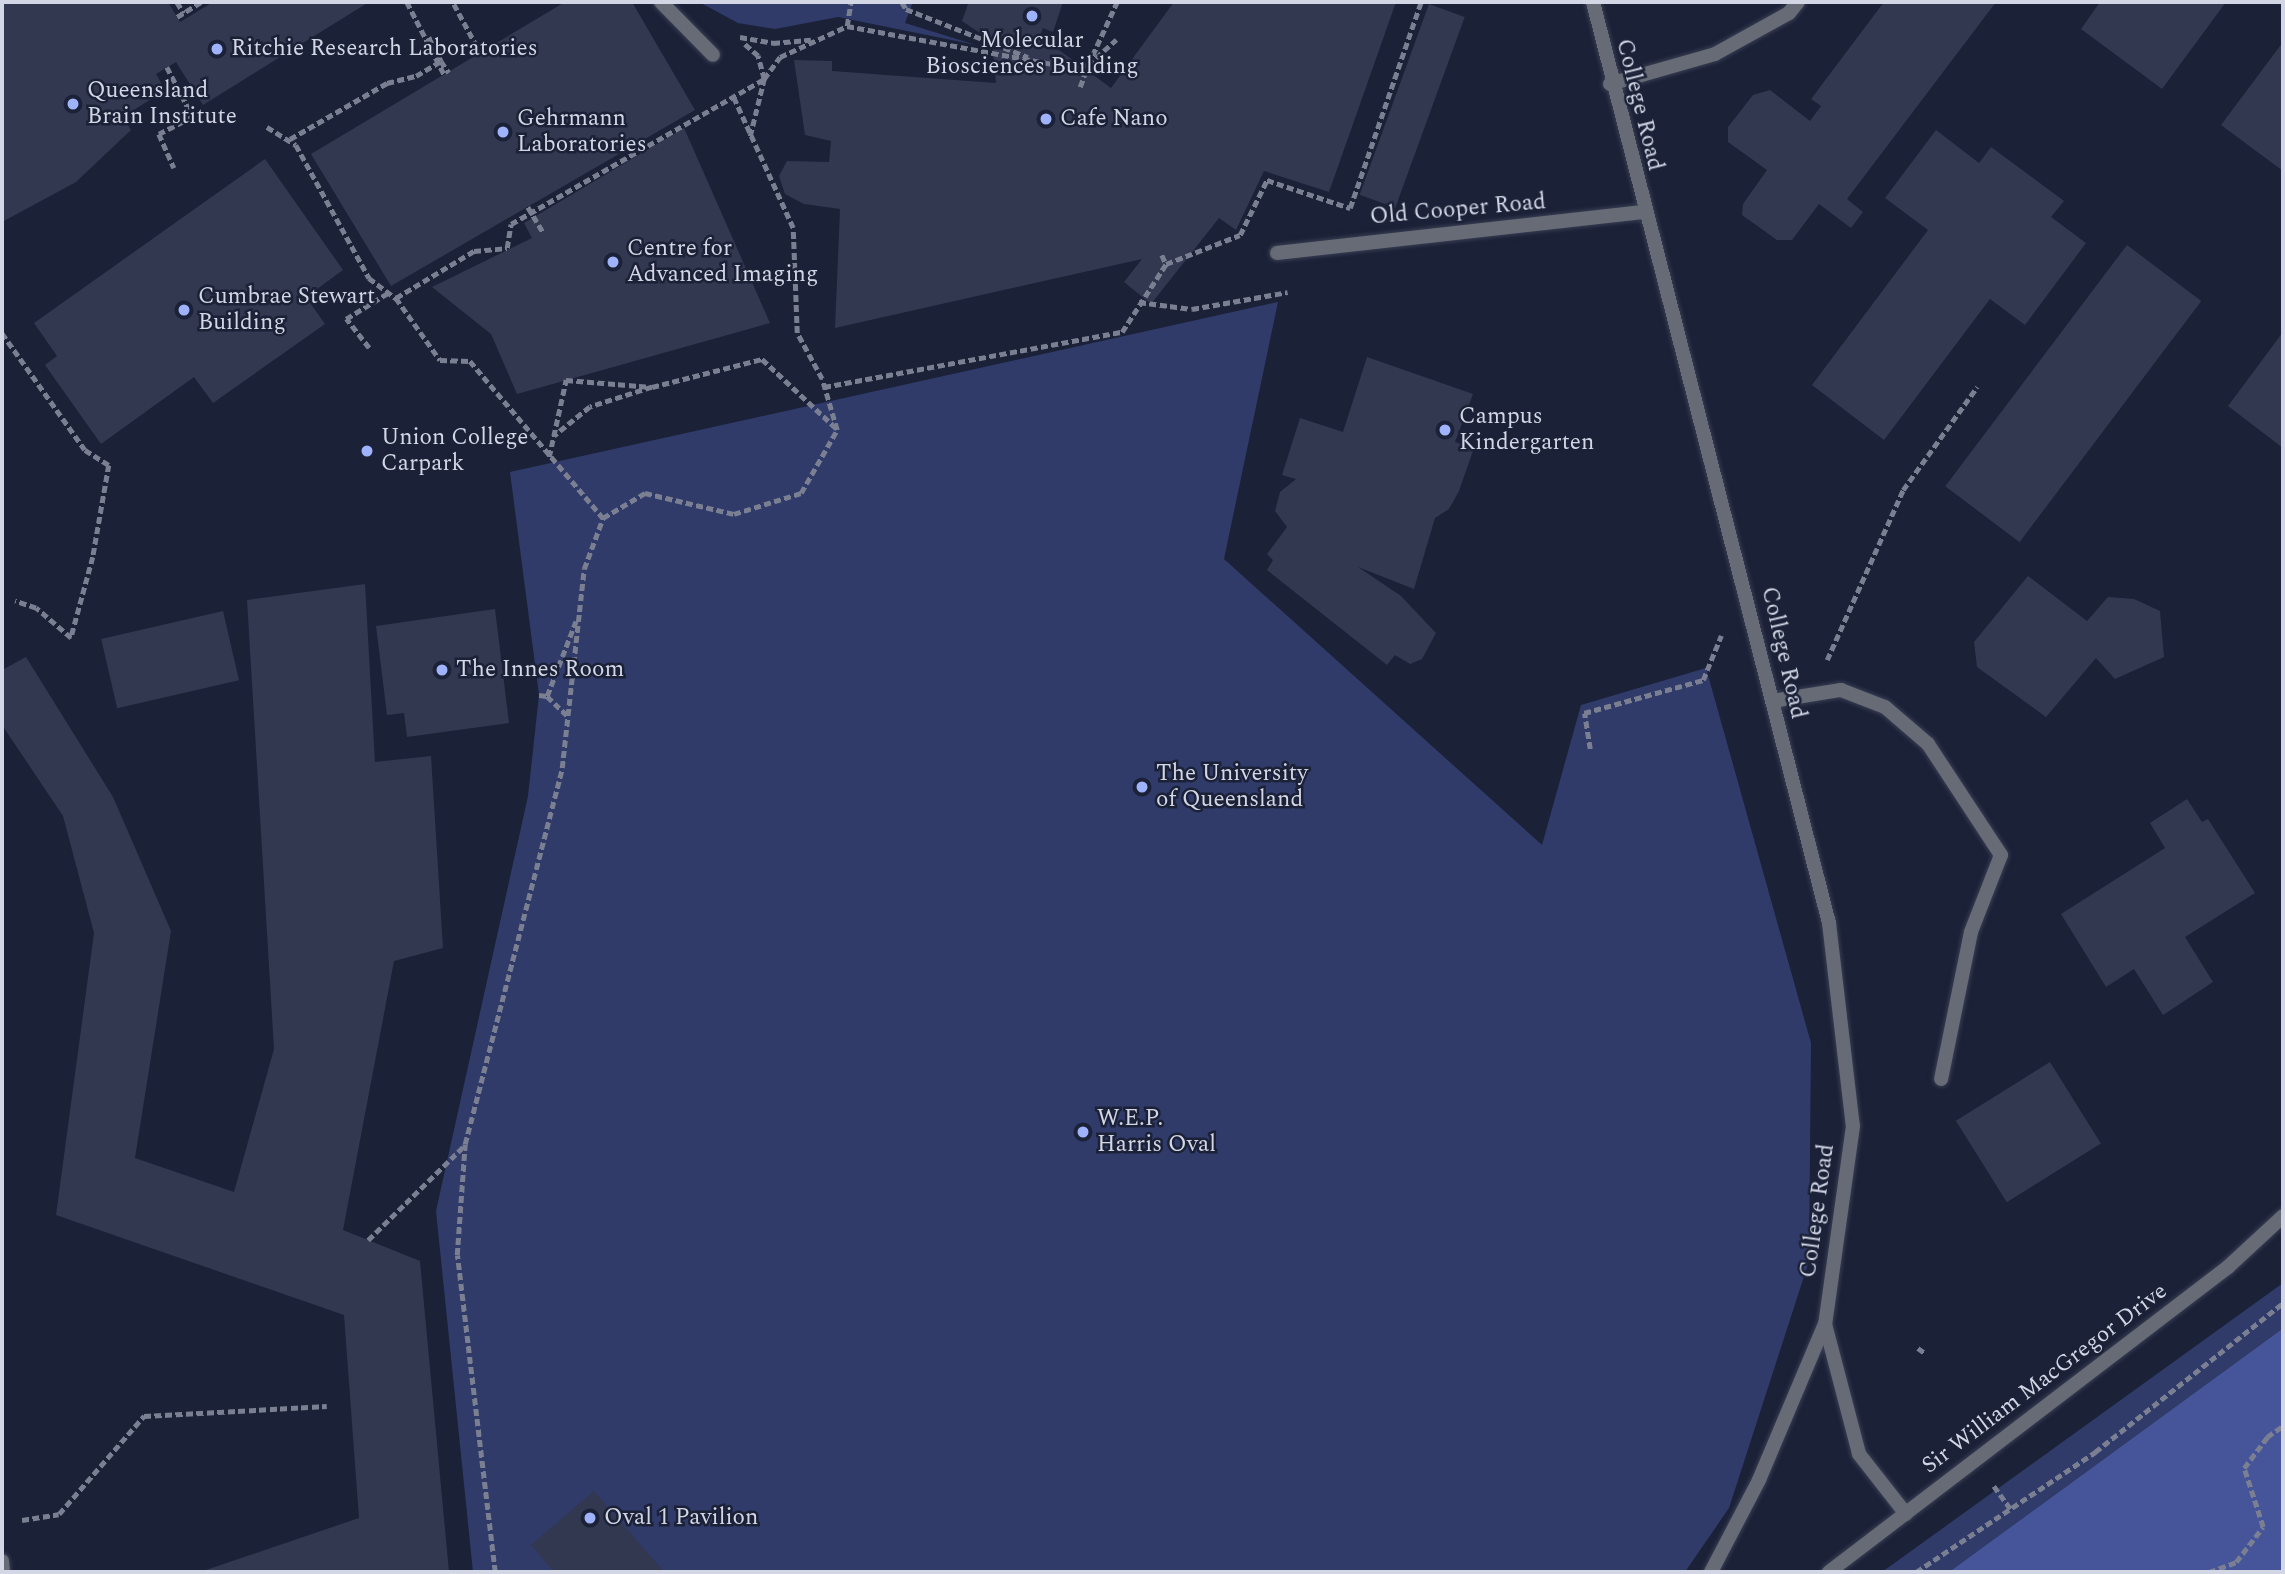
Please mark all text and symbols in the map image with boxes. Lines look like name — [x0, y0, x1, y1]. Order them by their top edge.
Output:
marker: Molecular Biosciences Building — [1024, 8, 1040, 24]
place label: Molecular Biosciences Building — [925, 27, 1139, 81]
place label: Ritchie Research Laboratories — [231, 35, 538, 63]
street label: College Road — [1609, 36, 1669, 174]
marker: Ritchie Research Laboratories — [209, 41, 225, 57]
place label: Queensland Brain Institute — [87, 77, 237, 131]
marker: Queensland Brain Institute — [65, 96, 81, 112]
place label: Gehrmann Laboratories — [517, 105, 647, 159]
place label: Cafe Nano — [1060, 105, 1168, 133]
marker: Cafe Nano — [1038, 111, 1054, 127]
marker: Gehrmann Laboratories — [495, 124, 511, 140]
street label: Old Cooper Road — [1369, 189, 1547, 231]
place label: Centre for Advanced Imaging — [627, 235, 818, 289]
marker: Centre for Advanced Imaging — [605, 254, 621, 270]
place label: Cumbrae Stewart Building — [198, 283, 375, 337]
marker: Cumbrae Stewart Building — [176, 302, 192, 318]
place label: Campus Kindergarten — [1459, 403, 1594, 457]
marker: Campus Kindergarten — [1437, 422, 1453, 438]
place label: Union College Carpark — [381, 424, 528, 478]
marker: Union College Carpark — [359, 443, 375, 459]
street label: College Road — [1754, 584, 1812, 722]
place label: The Innes Room — [456, 656, 624, 684]
marker: The Innes Room — [434, 662, 450, 678]
place label: The University of Queensland — [1156, 760, 1308, 814]
marker: The University of Queensland — [1134, 779, 1150, 795]
place label: W.E.P. Harris Oval — [1097, 1105, 1216, 1159]
marker: W.E.P. Harris Oval — [1075, 1124, 1091, 1140]
street label: College Road — [1795, 1142, 1841, 1280]
street label: Sir William MacGregor Drive — [1917, 1278, 2173, 1480]
place label: Oval 1 Pavilion — [604, 1504, 758, 1532]
marker: Oval 1 Pavilion — [582, 1510, 598, 1526]

